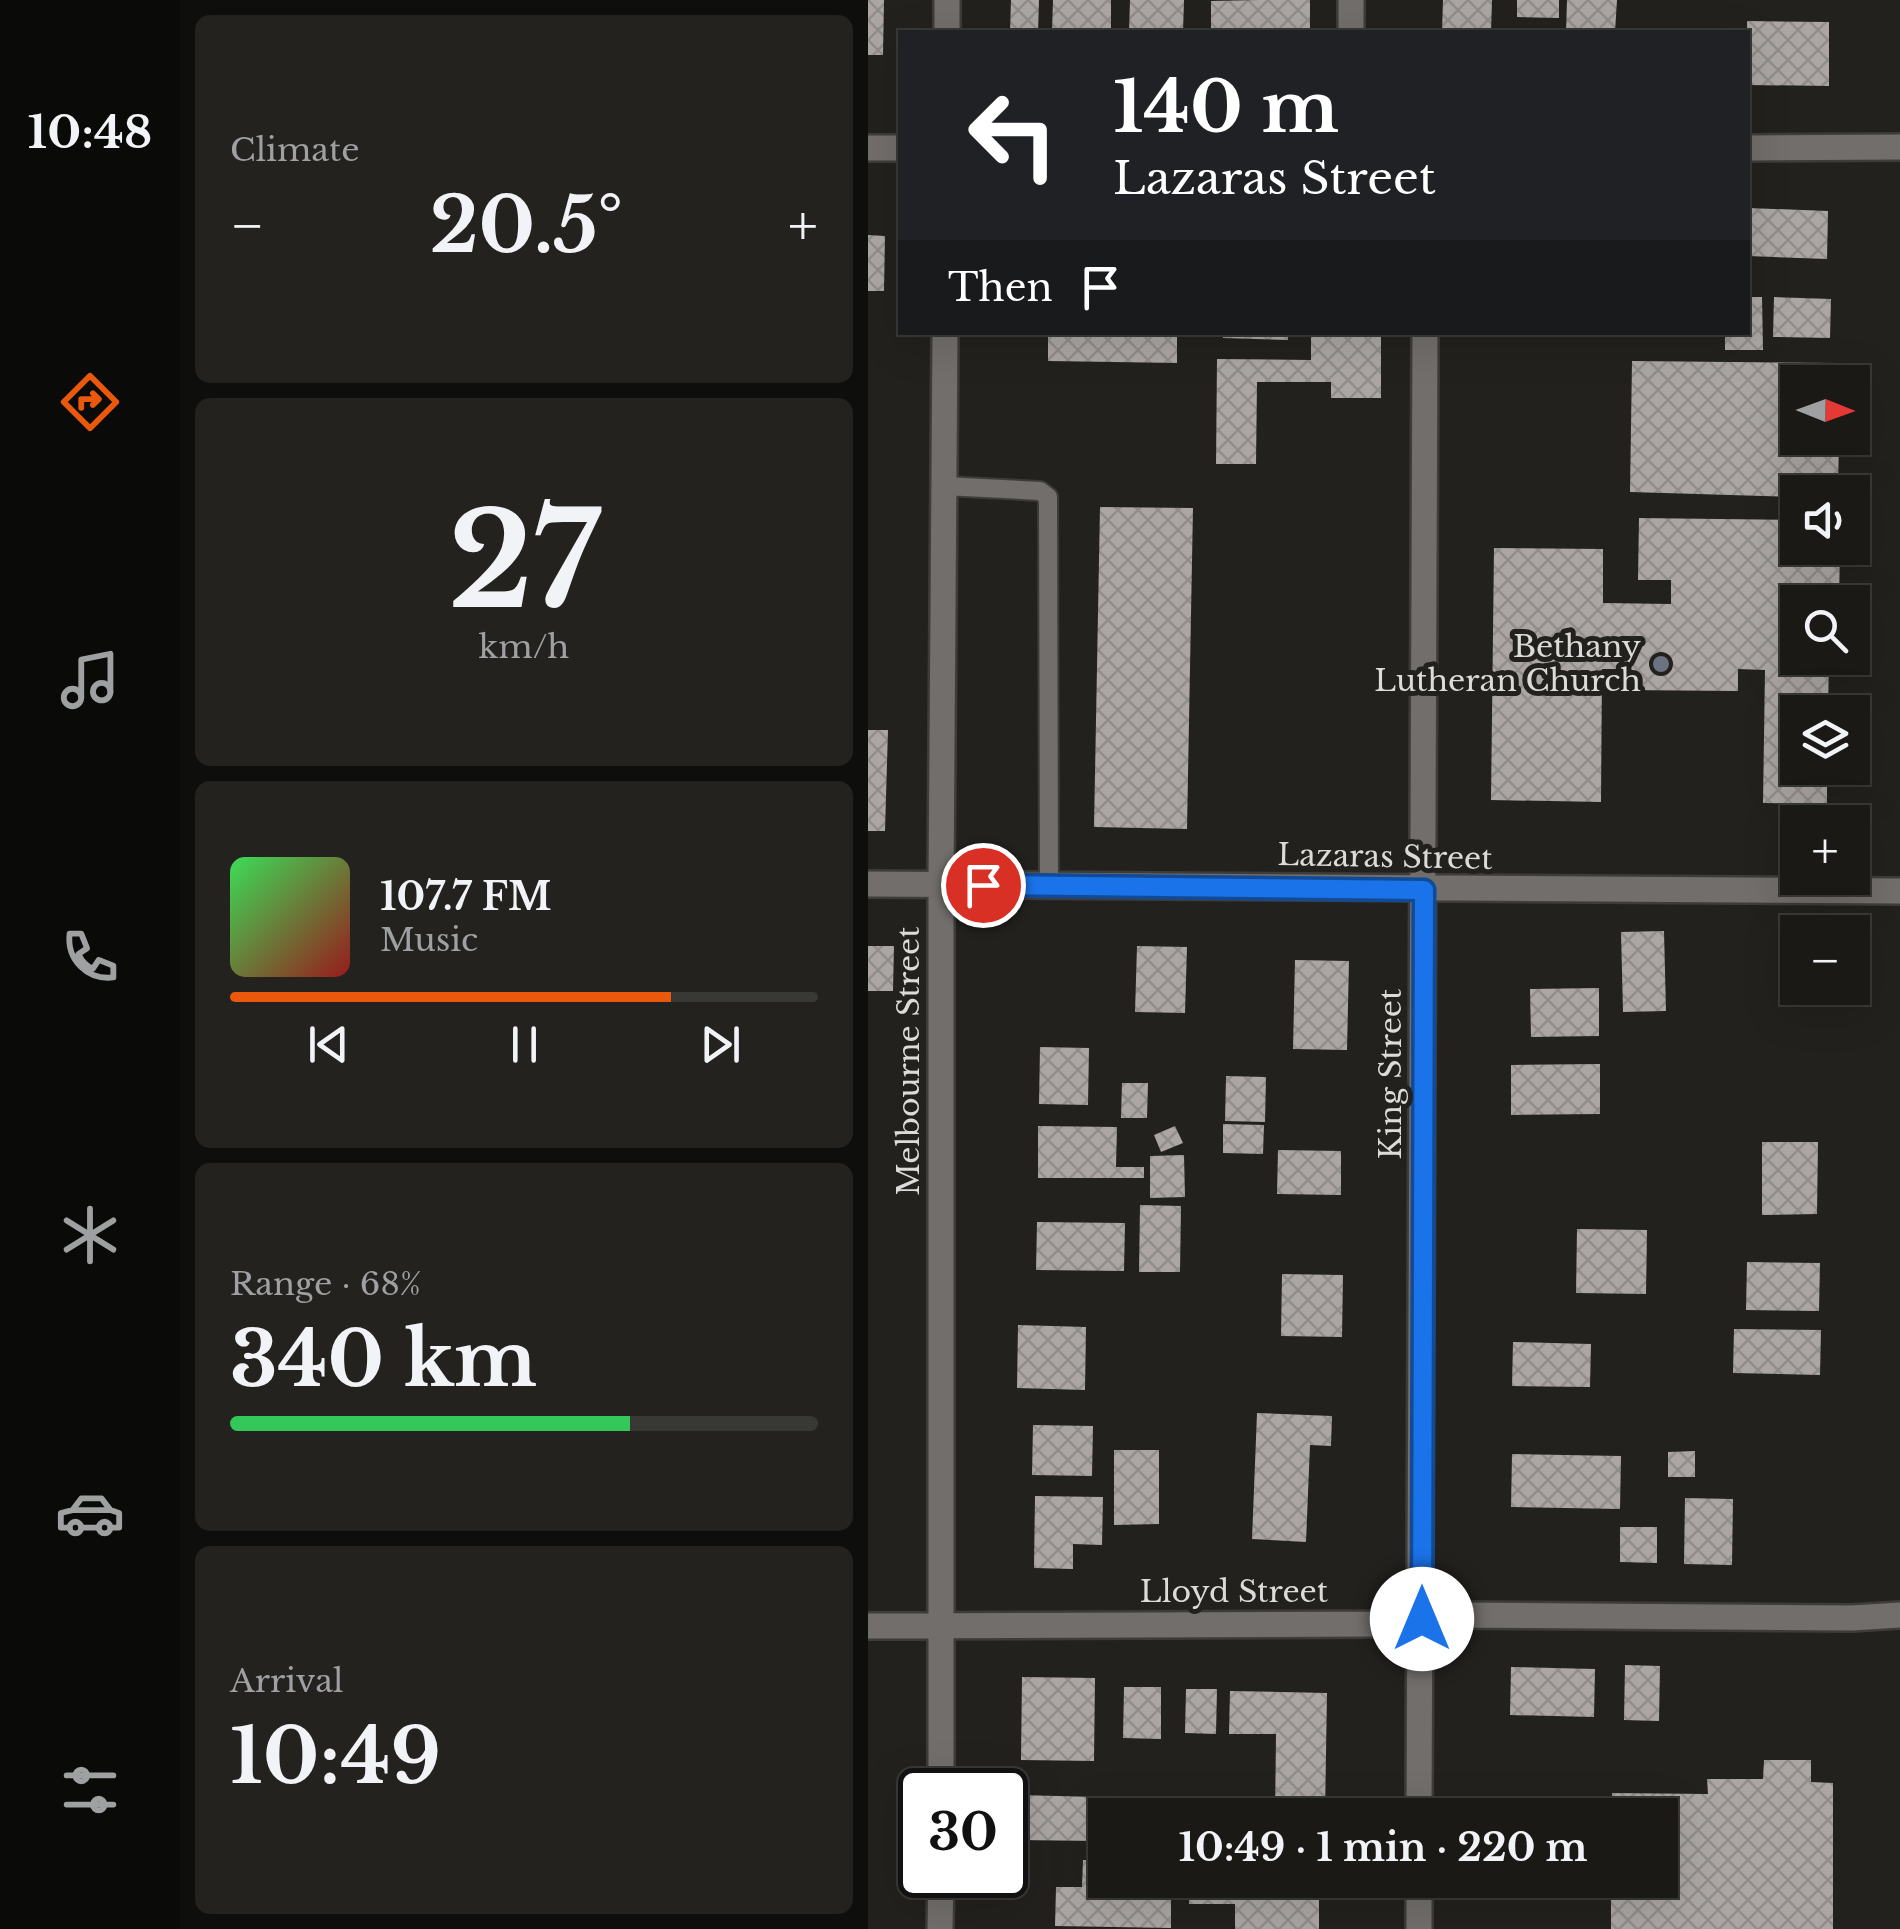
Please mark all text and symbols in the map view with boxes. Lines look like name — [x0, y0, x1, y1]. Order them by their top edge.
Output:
text: 140 m — [1113, 64, 1339, 151]
icon: left — [948, 70, 1078, 200]
text: 10:48 — [28, 104, 152, 160]
text: Climate — [230, 130, 359, 170]
text: Lazaras Street — [1113, 150, 1436, 206]
text: 20.5° — [430, 179, 623, 272]
text: − — [230, 192, 265, 260]
text: + — [788, 192, 818, 260]
icon: arrive — [1073, 260, 1128, 315]
text: Then — [948, 264, 1053, 311]
north arrow — [1780, 365, 1870, 455]
map controls — [1780, 365, 1870, 1005]
icon: directions — [55, 367, 125, 437]
button: sound — [1780, 475, 1870, 565]
text: 27 — [448, 481, 600, 642]
button: search — [1780, 585, 1870, 675]
text: km/h — [479, 627, 569, 667]
place label: Bethany Lutheran Church — [1374, 628, 1641, 699]
icon: music — [55, 645, 125, 715]
marker: Bethany Lutheran Church — [1650, 653, 1672, 675]
button: layers — [1780, 695, 1870, 785]
button: + — [1780, 805, 1870, 895]
street label: Lazaras Street — [1277, 836, 1494, 877]
pin — [941, 843, 1026, 928]
icon: arrive — [956, 858, 1011, 913]
text: 107.7 FM — [380, 873, 552, 920]
button: − — [1780, 915, 1870, 1005]
text: Music — [380, 920, 478, 960]
icon: phone — [55, 922, 125, 992]
street label: Melbourne Street — [890, 926, 927, 1196]
street label: King Street — [1372, 988, 1409, 1159]
icon: previous — [301, 1017, 356, 1072]
icon: pause — [497, 1017, 552, 1072]
icon: next — [693, 1017, 748, 1072]
icon: climate — [55, 1200, 125, 1270]
text: Range · 68% — [230, 1264, 421, 1304]
text: 340 km — [230, 1313, 537, 1406]
icon: car — [55, 1478, 125, 1548]
position arrow — [1370, 1567, 1474, 1671]
street label: Lloyd Street — [1140, 1573, 1329, 1610]
text: Arrival — [230, 1661, 343, 1701]
text: 10:49 — [230, 1710, 441, 1803]
icon: filters — [55, 1755, 125, 1825]
speed limit sign: 30 — [898, 1768, 1028, 1898]
text: 10:49 · 1 min · 220 m — [1178, 1824, 1588, 1871]

